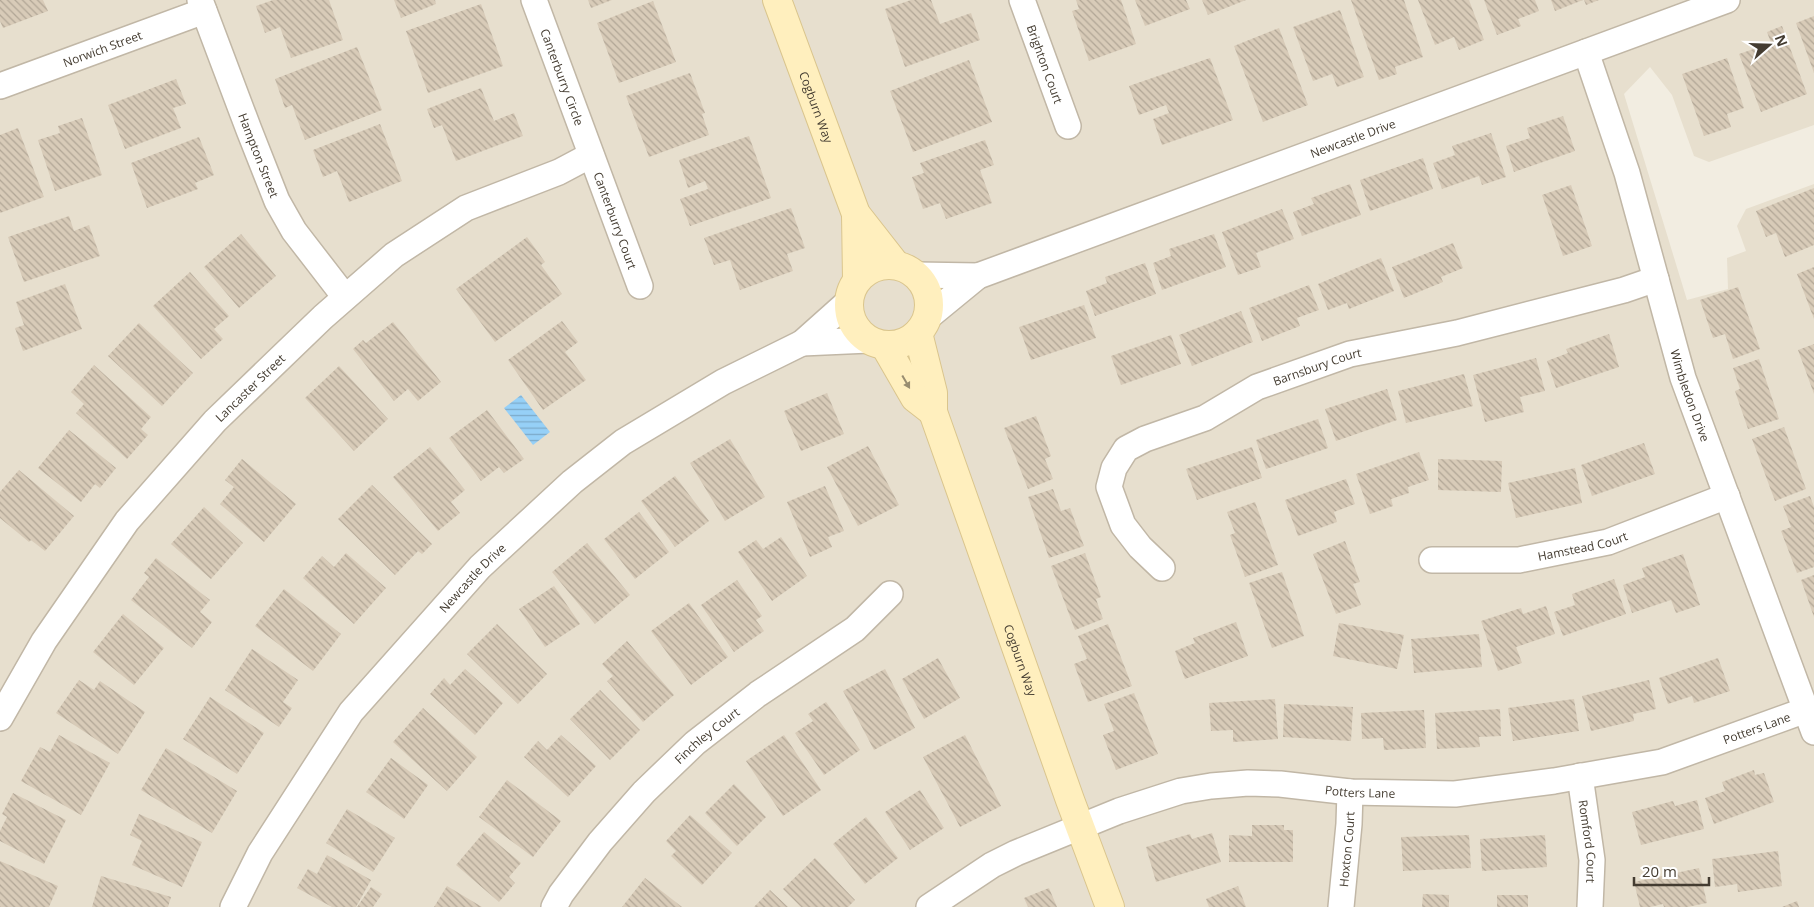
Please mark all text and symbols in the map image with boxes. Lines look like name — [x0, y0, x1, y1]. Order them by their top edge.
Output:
north arrow — [1744, 20, 1794, 70]
street label: Brighton Court — [1023, 22, 1068, 106]
street label: Norwich Street — [60, 26, 144, 71]
street label: Canterburry Circle — [537, 26, 588, 128]
text: N — [1771, 32, 1793, 49]
street label: Cogburn Way — [795, 69, 838, 146]
street label: Hampton Street — [235, 110, 283, 200]
street label: Newcastle Drive — [1308, 114, 1398, 161]
street label: Canterburry Court — [590, 169, 641, 271]
street label: Barnsbury Court — [1270, 344, 1363, 389]
street label: Wimbledon Drive — [1667, 347, 1714, 444]
street label: Lancaster Street — [211, 350, 288, 425]
one-way arrow — [902, 374, 910, 389]
street label: Hamstead Court — [1536, 527, 1630, 565]
street label: Newcastle Drive — [435, 539, 509, 616]
street label: Cogburn Way — [1000, 622, 1041, 699]
street label: Finchley Court — [670, 703, 743, 767]
street label: Potters Lane — [1720, 708, 1793, 748]
street label: Potters Lane — [1324, 781, 1396, 801]
street label: Romford Court — [1575, 799, 1601, 883]
street label: Hoxton Court — [1334, 811, 1358, 888]
scale bar — [1634, 854, 1709, 886]
text: 20 m — [1642, 861, 1677, 881]

